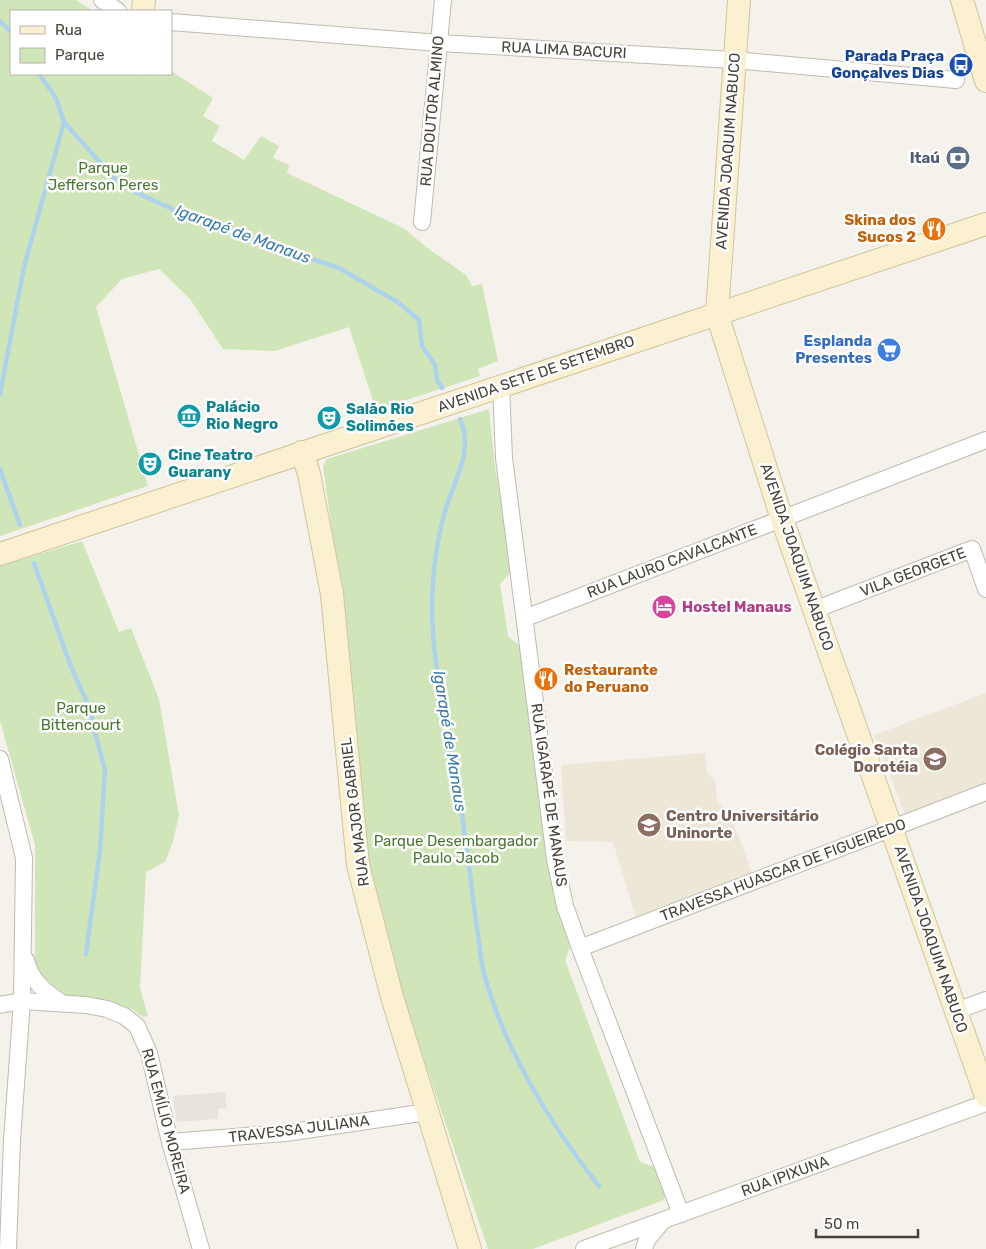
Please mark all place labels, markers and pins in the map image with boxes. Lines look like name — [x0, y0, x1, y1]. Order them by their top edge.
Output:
place label: Parada Praça Gonçalves Dias — [831, 47, 944, 82]
bus stop icon: Parada Praça Gonçalves Dias — [948, 52, 974, 78]
bank icon: Itaú — [945, 145, 971, 171]
place label: Itaú — [910, 149, 940, 167]
place label: Skina dos Sucos 2 — [844, 211, 916, 246]
restaurant icon: Skina dos Sucos 2 — [921, 216, 947, 242]
place label: Esplanda Presentes — [795, 332, 872, 367]
supermarket icon: Esplanda Presentes — [876, 337, 902, 363]
place label: Palácio Rio Negro — [206, 398, 278, 433]
place label: Salão Rio Solimões — [346, 400, 414, 435]
museum icon: Palácio Rio Negro — [176, 403, 202, 429]
theatre icon: Salão Rio Solimões — [316, 405, 342, 431]
place label: Cine Teatro Guarany — [168, 446, 253, 481]
theatre icon: Cine Teatro Guarany — [137, 451, 163, 477]
hotel icon: Hostel Manaus — [651, 594, 677, 620]
place label: Hostel Manaus — [682, 598, 792, 616]
place label: Restaurante do Peruano — [564, 661, 658, 696]
restaurant icon: Restaurante do Peruano — [533, 666, 559, 692]
place label: Colégio Santa Dorotéia — [815, 741, 918, 776]
school or university icon: Colégio Santa Dorotéia — [922, 746, 948, 772]
place label: Centro Universitário Uninorte — [666, 807, 819, 842]
school or university icon: Centro Universitário Uninorte — [636, 812, 662, 838]

